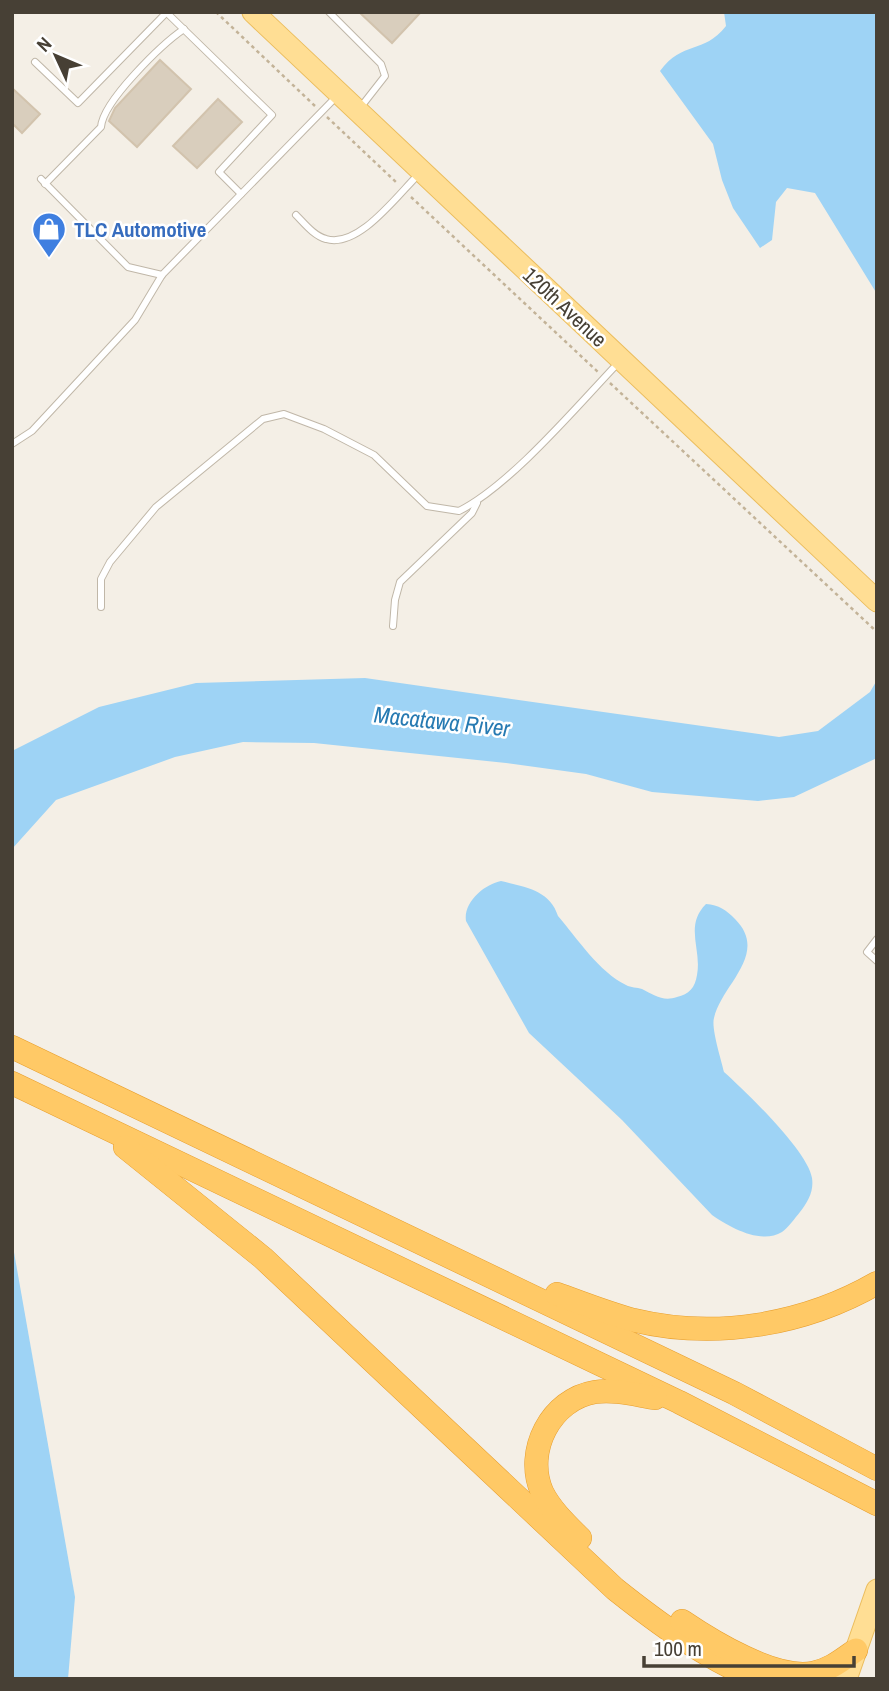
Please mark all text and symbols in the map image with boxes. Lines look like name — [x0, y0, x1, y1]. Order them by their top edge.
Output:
north arrow — [21, 21, 91, 91]
text: N — [31, 31, 57, 57]
shop icon: TLC Automotive — [30, 210, 68, 259]
place label: TLC Automotive — [74, 215, 206, 244]
street label: 120th Avenue — [517, 261, 613, 353]
water label: Macatawa River — [373, 698, 512, 744]
scale bar — [644, 1624, 854, 1668]
text: 100 m — [654, 1634, 702, 1663]

